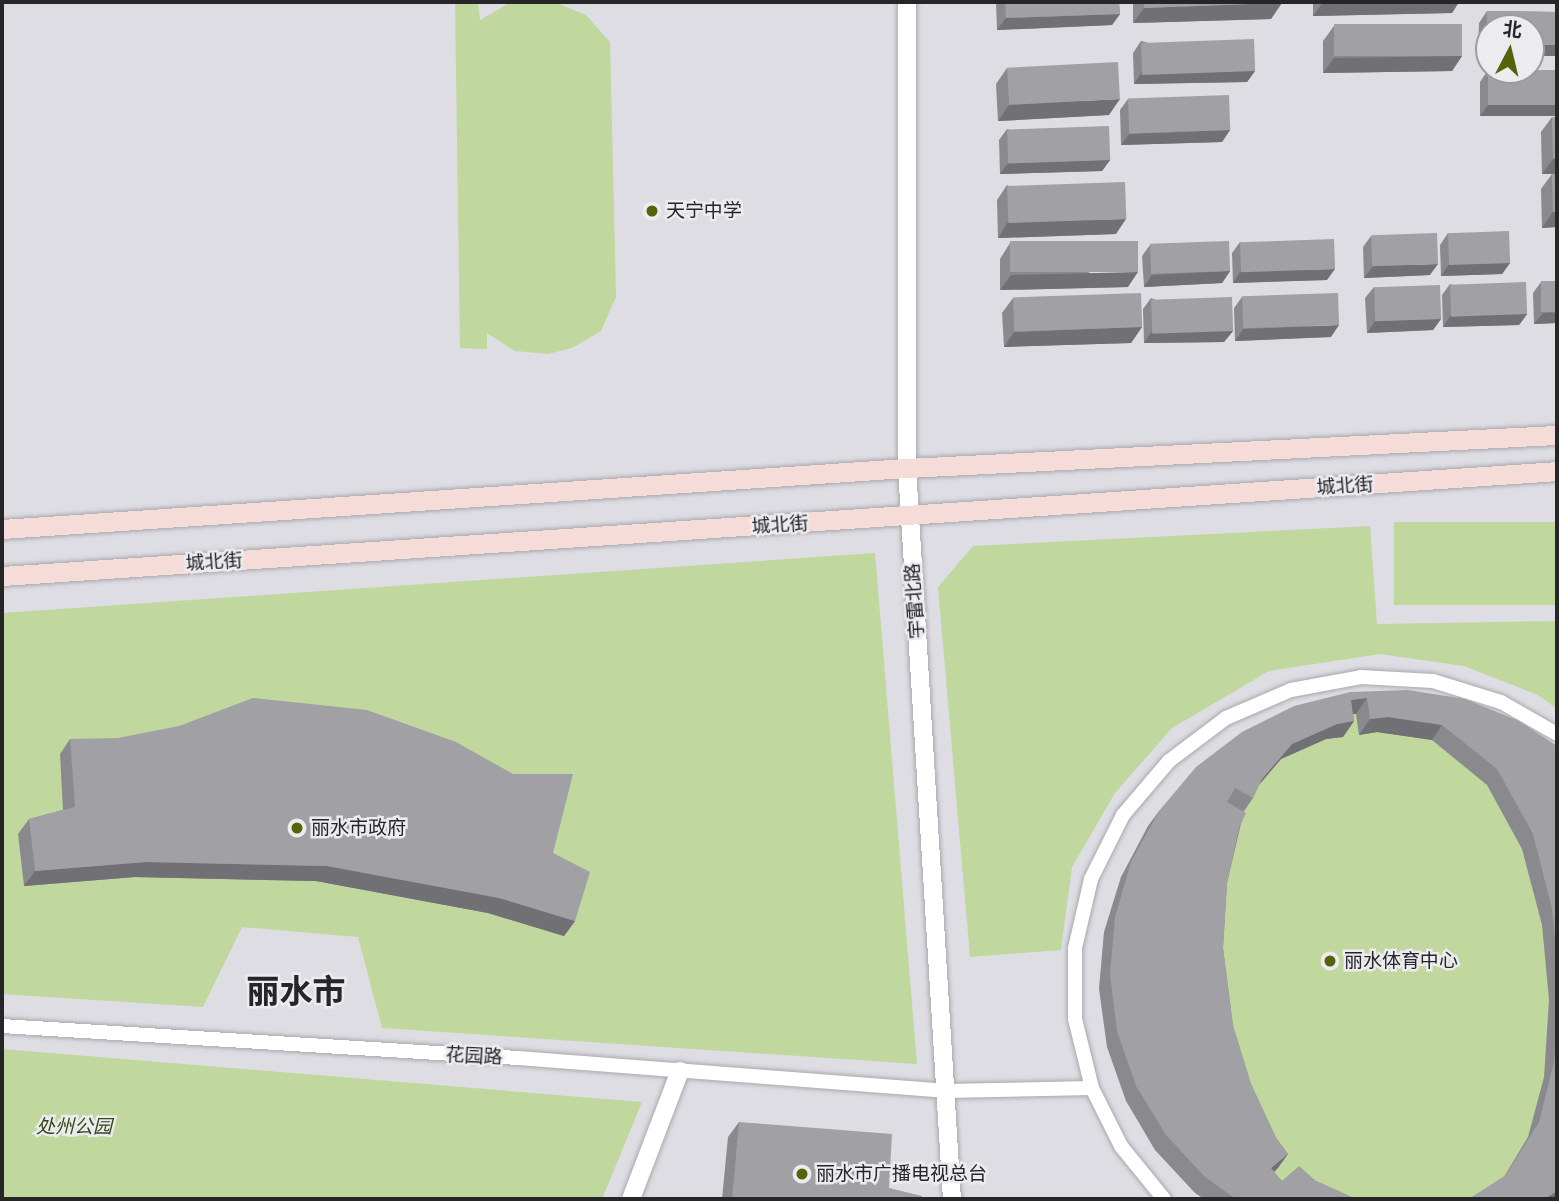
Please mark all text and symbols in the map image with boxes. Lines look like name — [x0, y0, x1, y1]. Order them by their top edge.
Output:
north arrow — [1475, 14, 1545, 84]
text: 北 — [1502, 18, 1523, 41]
place label: 天宁中学 — [666, 200, 742, 222]
marker: 天宁中学 — [644, 203, 660, 219]
street label: 城北街 — [1316, 473, 1374, 499]
street label: 城北街 — [751, 512, 809, 538]
street label: 城北街 — [185, 549, 243, 575]
street label: 宇雷北路 — [901, 562, 929, 640]
place label: 丽水市政府 — [311, 817, 406, 839]
marker: 丽水市政府 — [289, 820, 305, 836]
place label: 丽水体育中心 — [1344, 950, 1458, 972]
marker: 丽水体育中心 — [1322, 953, 1338, 969]
district label: 丽水市 — [247, 972, 345, 1012]
street label: 花园路 — [445, 1043, 503, 1069]
park label: 处州公园 — [36, 1116, 112, 1138]
place label: 丽水市广播电视总台 — [816, 1163, 987, 1185]
marker: 丽水市广播电视总台 — [794, 1166, 810, 1182]

